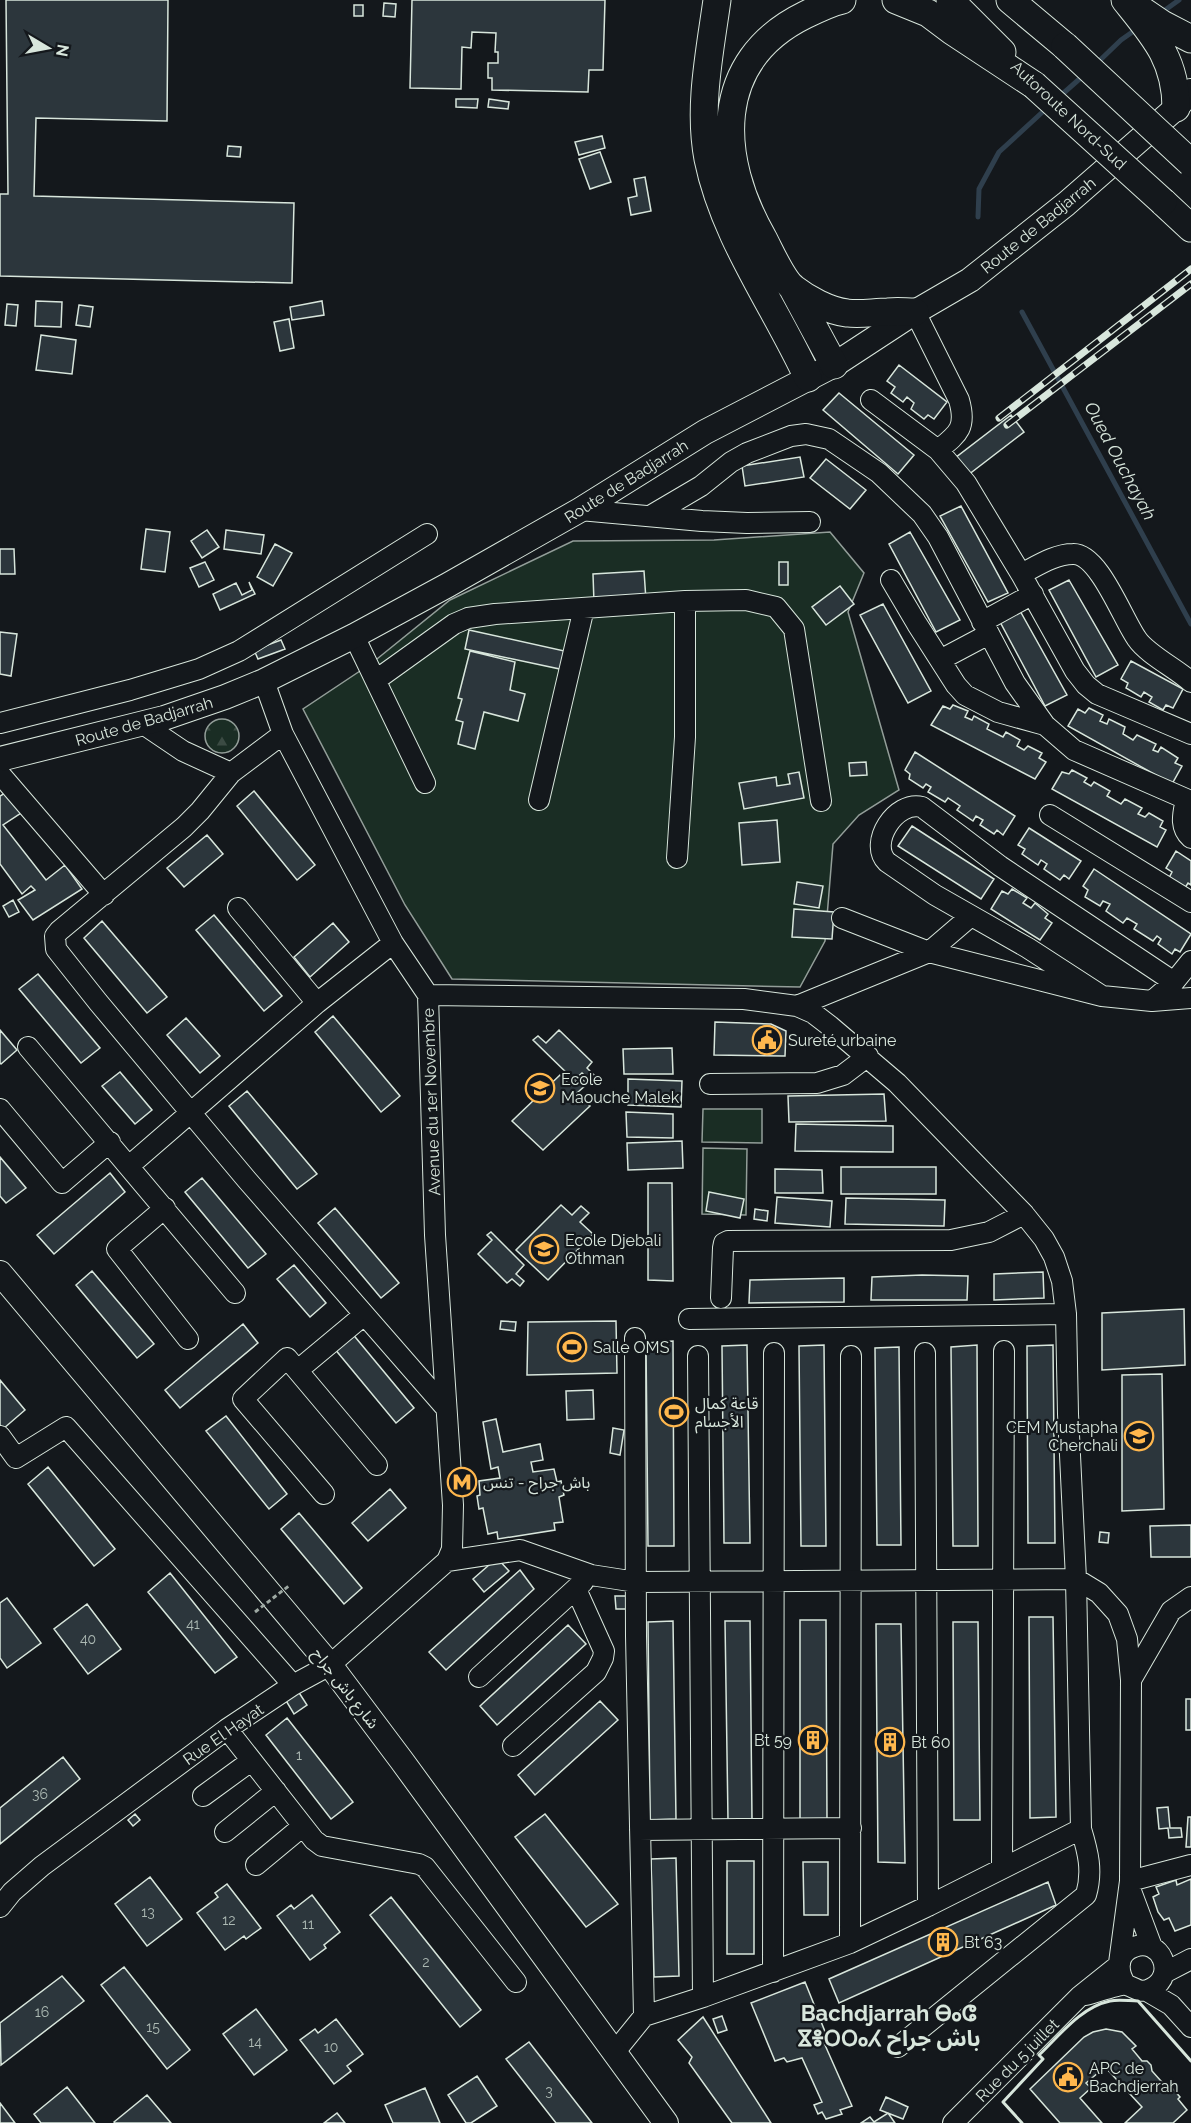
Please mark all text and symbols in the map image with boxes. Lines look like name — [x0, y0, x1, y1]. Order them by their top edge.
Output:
north arrow — [18, 18, 78, 78]
text: N — [52, 43, 73, 58]
street label: Autoroute Nord-Sud — [1007, 57, 1130, 174]
street label: Route de Badjarrah — [977, 173, 1100, 278]
water label: Oued Ouchayah — [1080, 398, 1160, 524]
street label: Route de Badjarrah — [561, 436, 692, 527]
street label: Route de Badjarrah — [73, 693, 215, 750]
street label: Avenue du 1er Novembre — [419, 1008, 444, 1196]
public building icon: Sureté urbaine — [751, 1024, 783, 1056]
place label: Sureté urbaine — [788, 1031, 897, 1050]
place label: Ecole Maouche Malek — [561, 1070, 680, 1107]
school or university icon: Ecole Maouche Malek — [524, 1072, 556, 1104]
place label: Ecole Djebali Othman — [565, 1231, 661, 1268]
school or university icon: Ecole Djebali Othman — [528, 1233, 560, 1265]
sports icon: Salle OMS — [556, 1331, 588, 1363]
place label: Salle OMS — [593, 1338, 670, 1357]
place label: قاعة كمال الأجسام — [695, 1394, 758, 1434]
sports icon: قاعة كمال الأجسام — [658, 1396, 690, 1428]
place label: CEM Mustapha Cherchali — [1006, 1418, 1118, 1455]
school or university icon: CEM Mustapha Cherchali — [1123, 1420, 1155, 1452]
metro station icon: باش جراح - تنس — [446, 1466, 478, 1498]
place label: باش جراح - تنس — [483, 1473, 590, 1495]
house number: 41 — [186, 1616, 200, 1632]
house number: 40 — [80, 1631, 96, 1647]
street label: شارع باش جراح — [306, 1644, 383, 1734]
street label: Rue El Hayat — [179, 1699, 268, 1769]
building icon: Bt 59 — [797, 1724, 829, 1756]
building icon: Bt 60 — [874, 1726, 906, 1758]
place label: Bt 59 — [754, 1731, 792, 1750]
place label: Bt 60 — [911, 1733, 950, 1752]
house number: 1 — [296, 1747, 302, 1763]
house number: 36 — [32, 1786, 48, 1802]
house number: 13 — [141, 1904, 155, 1920]
house number: 12 — [222, 1912, 236, 1928]
house number: 11 — [302, 1916, 314, 1932]
building icon: Bt 63 — [927, 1926, 959, 1958]
place label: Bt 63 — [964, 1933, 1002, 1952]
house number: 2 — [422, 1954, 430, 1970]
district label: Bachdjarrah ⴱⴰⵛ ⴵⴻⵔⵔⴰⵃ باش جراح — [797, 2000, 981, 2055]
house number: 16 — [35, 2004, 49, 2020]
street label: Rue du 5 juillet — [972, 2014, 1063, 2106]
house number: 15 — [146, 2019, 160, 2035]
house number: 14 — [248, 2034, 262, 2050]
house number: 10 — [324, 2039, 338, 2055]
place label: APC de Bachdjerrah — [1089, 2059, 1179, 2096]
public building icon: APC de Bachdjerrah — [1052, 2061, 1084, 2093]
house number: 3 — [545, 2083, 553, 2099]

